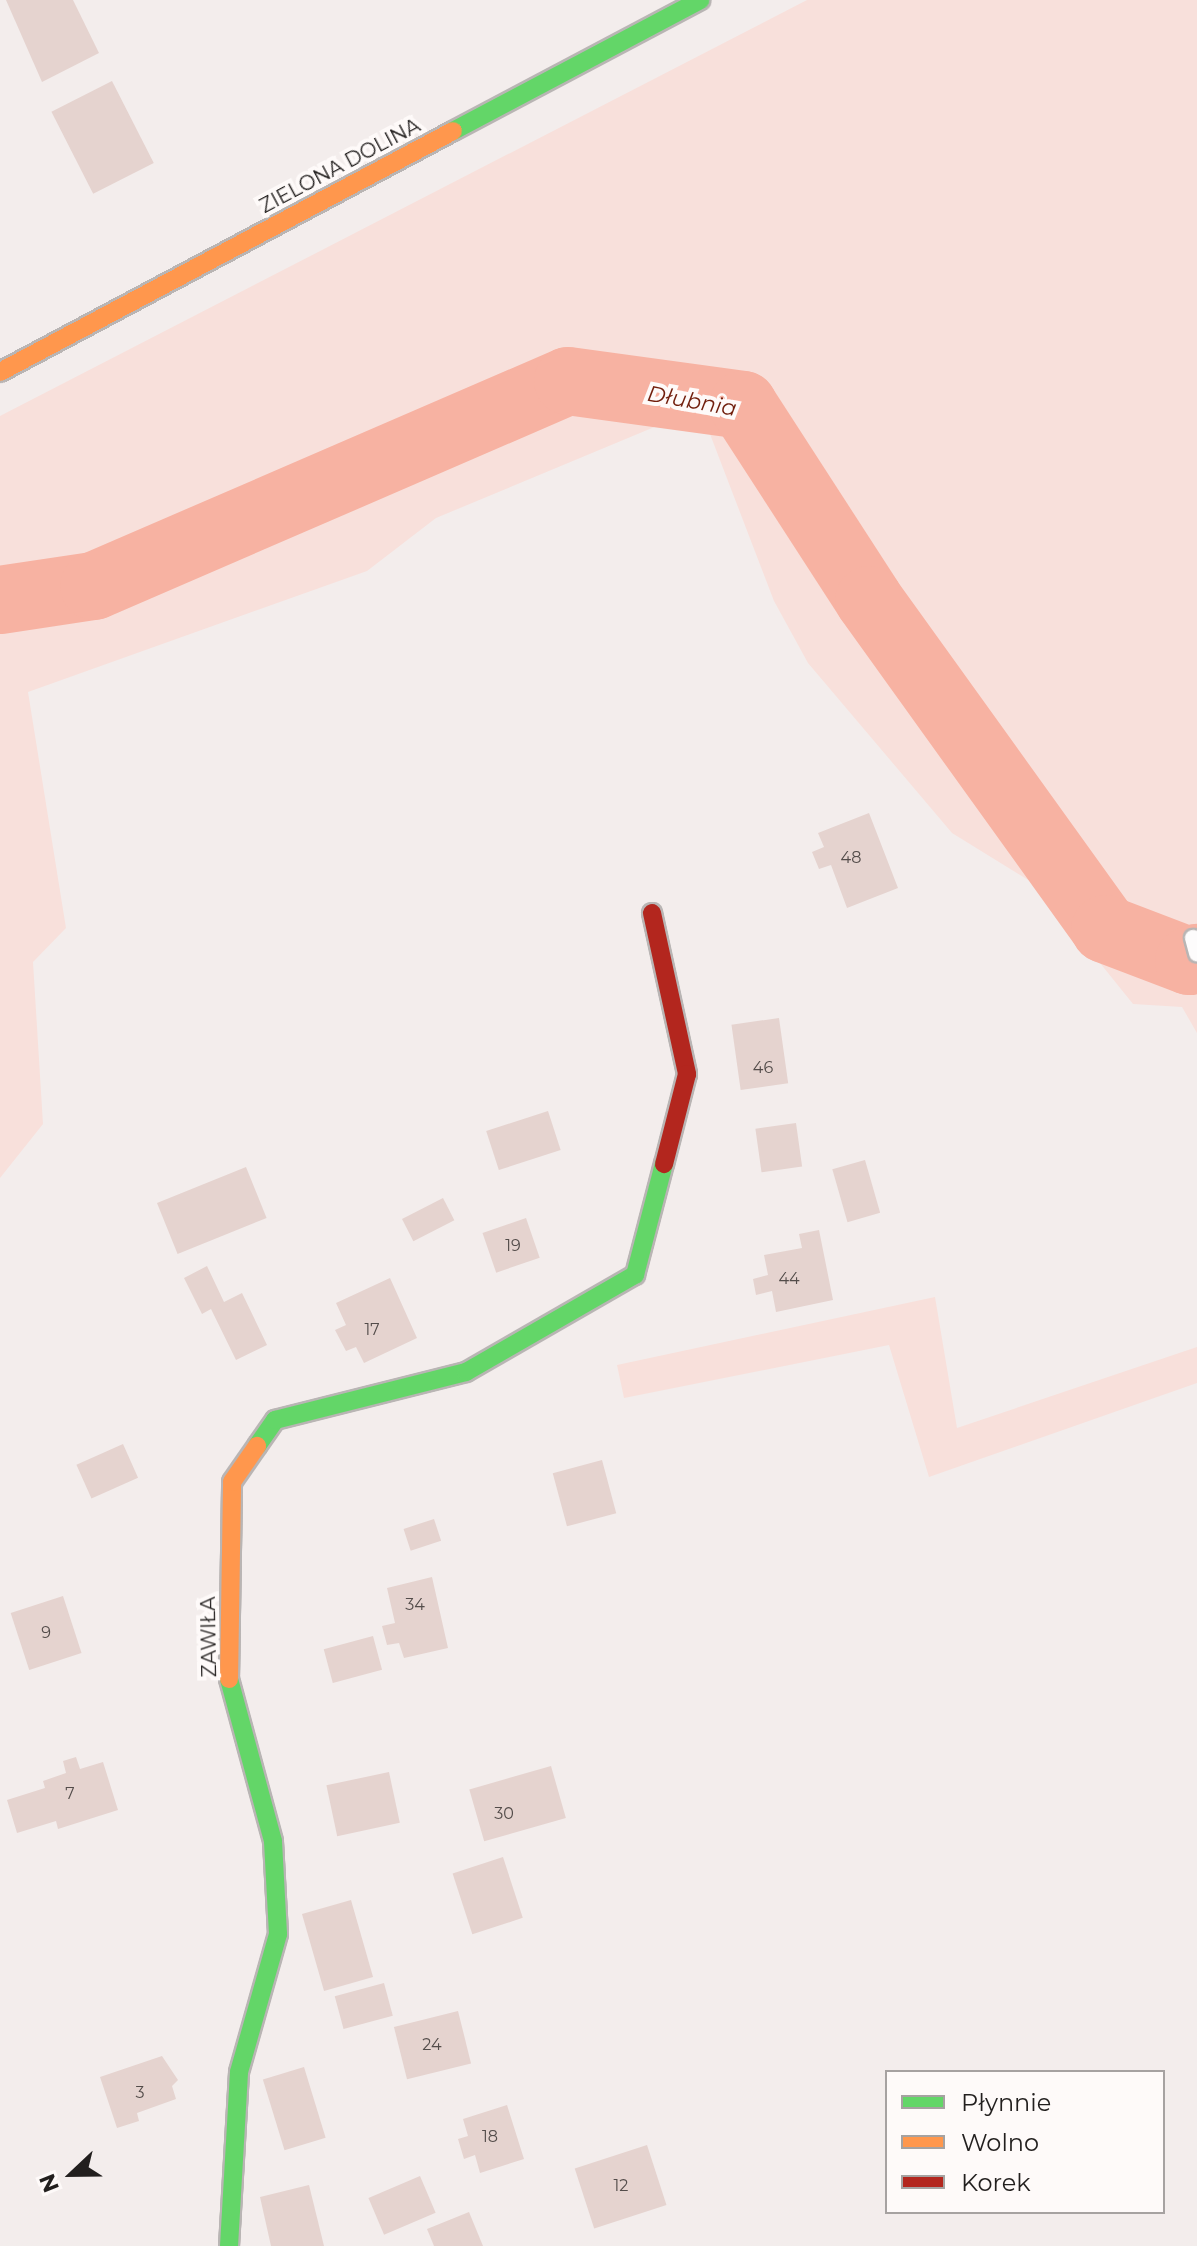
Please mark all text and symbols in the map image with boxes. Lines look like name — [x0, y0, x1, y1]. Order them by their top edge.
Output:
street label: ZIELONA DOLINA — [256, 114, 424, 218]
water label: Dłubnia — [645, 380, 739, 422]
house number: 48 — [841, 848, 861, 868]
house number: 46 — [753, 1058, 773, 1078]
house number: 19 — [505, 1236, 521, 1256]
house number: 44 — [778, 1269, 800, 1289]
house number: 17 — [364, 1320, 380, 1340]
house number: 34 — [405, 1595, 425, 1615]
street label: ZAWIŁA — [196, 1596, 222, 1678]
house number: 9 — [41, 1623, 51, 1643]
house number: 7 — [65, 1784, 75, 1804]
house number: 30 — [494, 1804, 514, 1824]
house number: 24 — [422, 2035, 442, 2055]
legend — [885, 2070, 1165, 2214]
house number: 3 — [135, 2083, 145, 2103]
text: Płynnie — [961, 2088, 1051, 2117]
house number: 18 — [482, 2127, 498, 2147]
text: Wolno — [961, 2128, 1039, 2157]
north arrow — [32, 2134, 112, 2214]
text: Korek — [961, 2168, 1031, 2197]
text: N — [33, 2170, 65, 2196]
house number: 12 — [614, 2176, 628, 2196]

